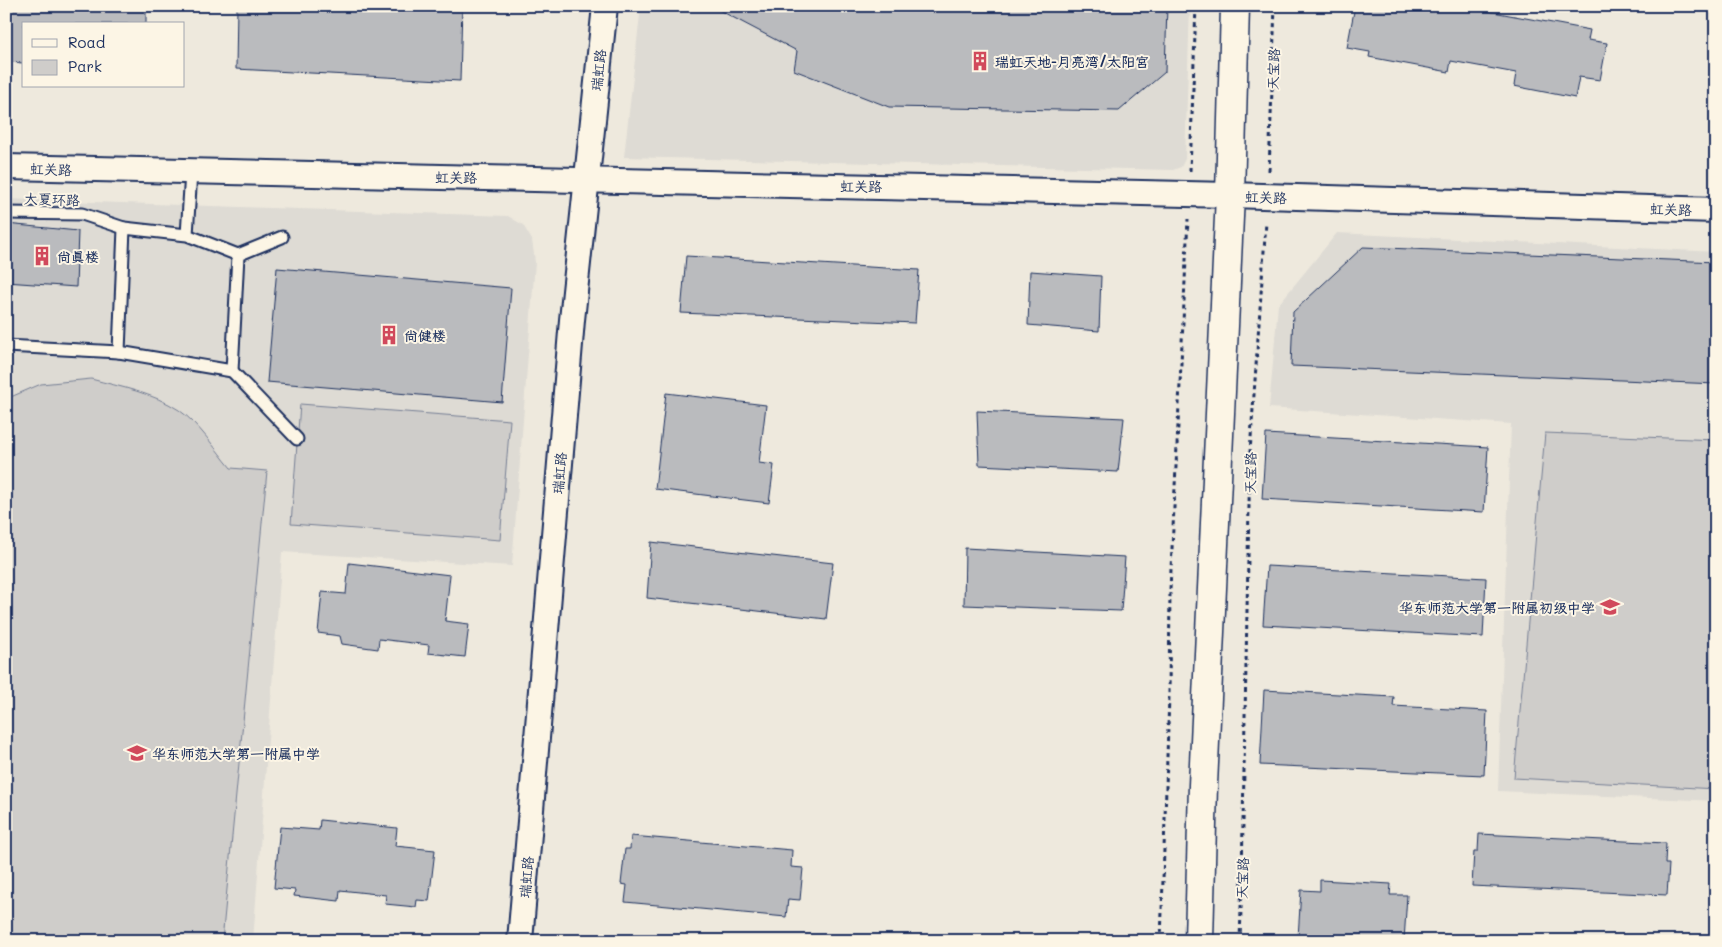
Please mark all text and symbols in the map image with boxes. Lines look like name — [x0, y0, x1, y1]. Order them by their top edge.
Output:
legend — [22, 22, 185, 88]
text: Road — [68, 32, 105, 52]
street label: 瑞虹路 — [586, 48, 610, 93]
street label: 天宝路 — [1263, 48, 1283, 90]
building icon: 瑞虹天地-月亮湾/太阳宫 — [969, 50, 991, 72]
place label: 瑞虹天地-月亮湾/太阳宫 — [995, 52, 1149, 71]
text: Park — [68, 56, 102, 76]
street label: 虹关路 — [30, 159, 72, 179]
street label: 虹关路 — [435, 167, 477, 187]
street label: 虹关路 — [840, 176, 882, 196]
street label: 虹关路 — [1245, 187, 1287, 207]
street label: 大夏环路 — [24, 189, 80, 209]
street label: 虹关路 — [1650, 199, 1692, 219]
building icon: 尚真楼 — [31, 245, 53, 267]
place label: 尚真楼 — [57, 247, 99, 266]
building icon: 尚健楼 — [378, 324, 400, 346]
place label: 尚健楼 — [404, 326, 446, 345]
street label: 瑞虹路 — [548, 451, 570, 496]
street label: 天宝路 — [1240, 452, 1260, 494]
school or university icon: 华东师范大学第一附属初级中学 — [1599, 596, 1621, 618]
place label: 华东师范大学第一附属初级中学 — [1399, 598, 1595, 617]
school or university icon: 华东师范大学第一附属中学 — [126, 742, 148, 764]
place label: 华东师范大学第一附属中学 — [152, 744, 320, 763]
street label: 瑞虹路 — [515, 855, 537, 900]
street label: 天宝路 — [1232, 857, 1252, 899]

